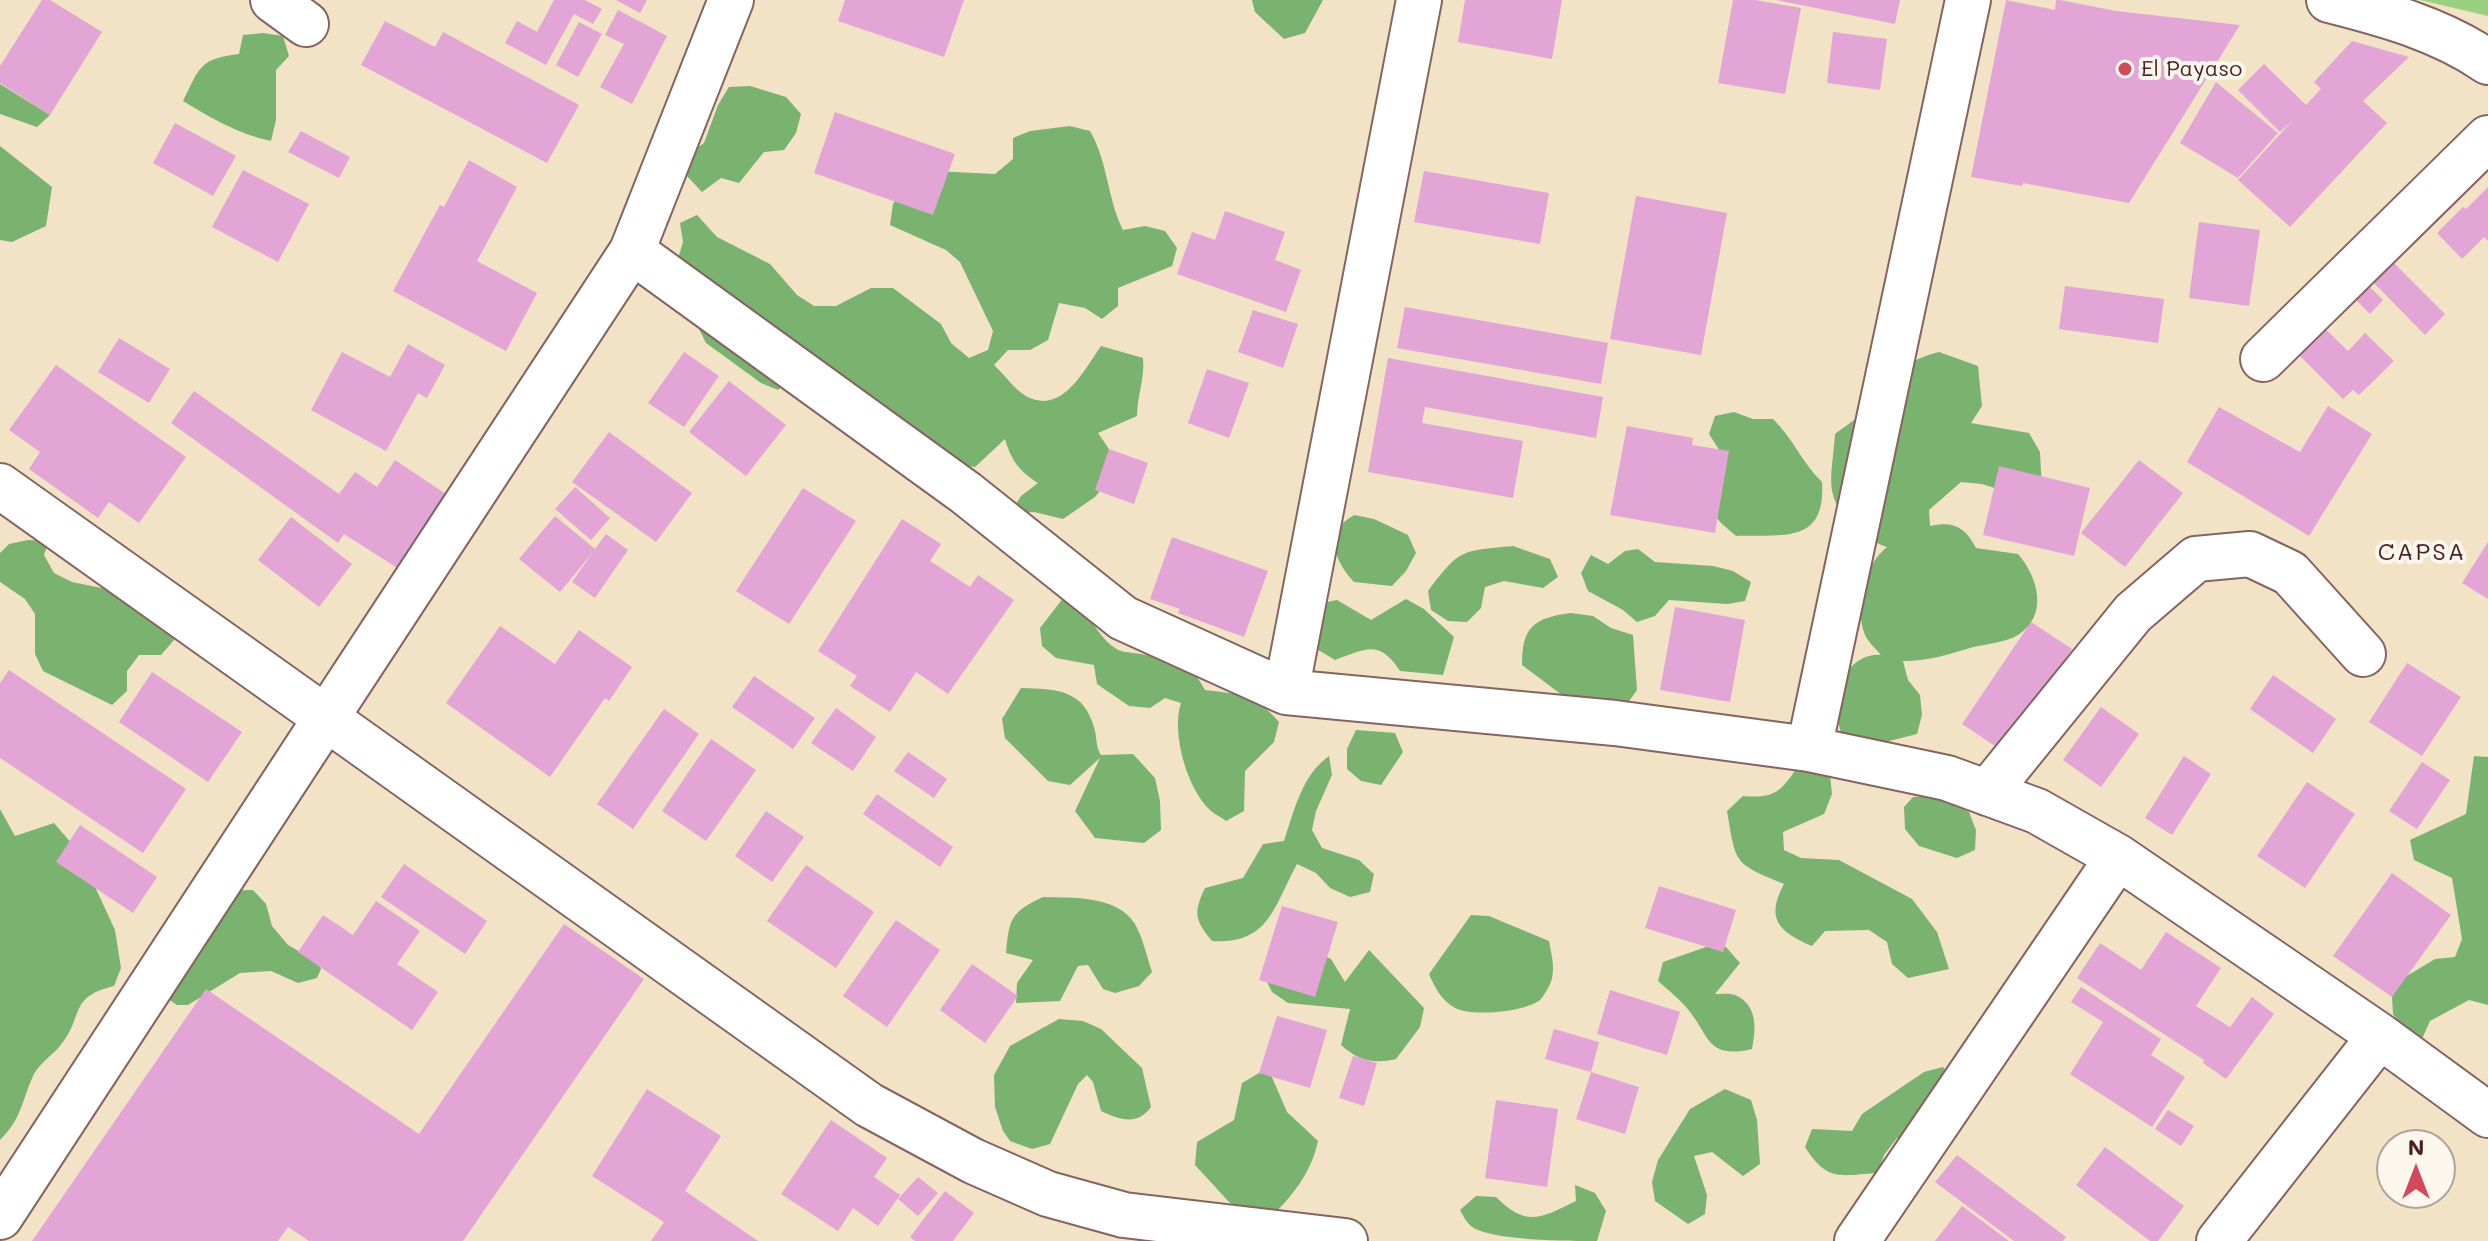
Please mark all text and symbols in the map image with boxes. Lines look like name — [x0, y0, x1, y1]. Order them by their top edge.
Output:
place label: El Payaso — [2141, 56, 2242, 82]
marker: El Payaso — [2116, 60, 2134, 78]
district label: CAPSA — [2378, 539, 2466, 567]
north arrow — [2376, 1129, 2456, 1209]
text: N — [2408, 1132, 2424, 1161]

